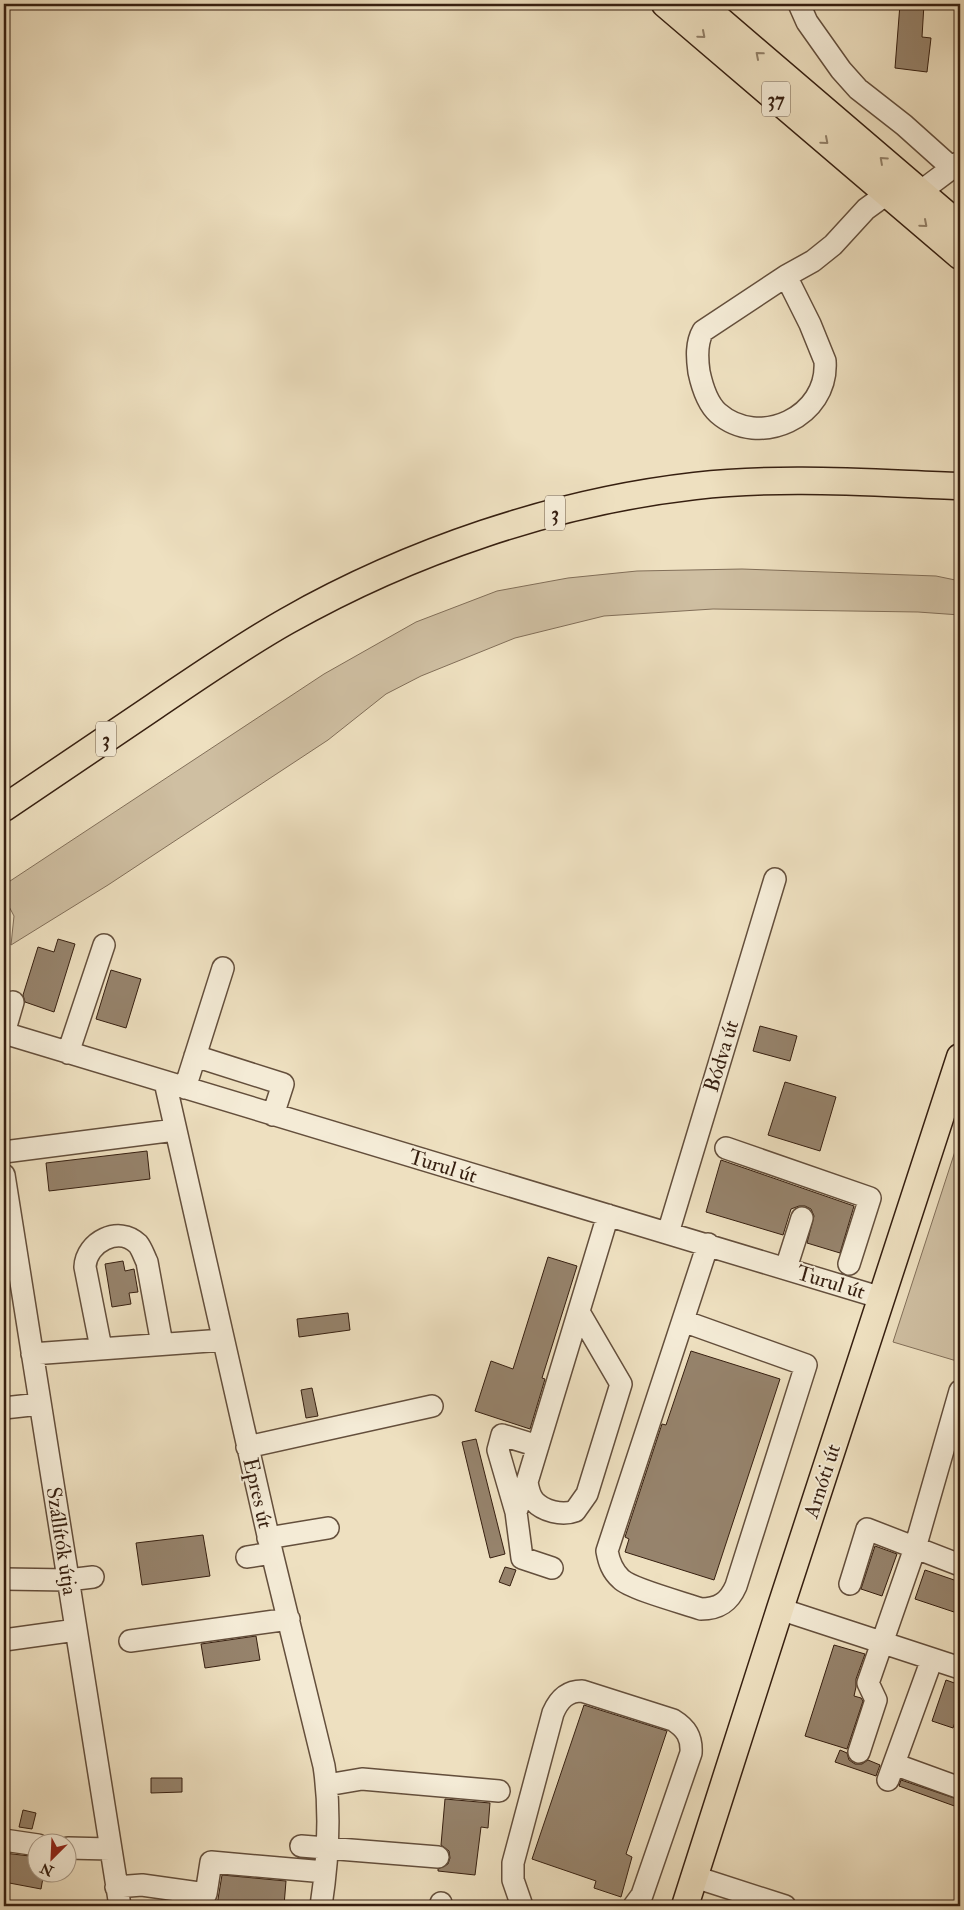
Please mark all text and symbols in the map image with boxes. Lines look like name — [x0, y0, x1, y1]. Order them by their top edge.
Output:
one-way arrow — [696, 30, 705, 38]
one-way arrow — [756, 51, 765, 60]
road number: 37 — [762, 82, 790, 116]
one-way arrow — [820, 135, 829, 144]
one-way arrow — [880, 157, 889, 166]
one-way arrow — [918, 219, 927, 227]
road number: 3 — [545, 496, 565, 530]
road number: 3 — [96, 722, 116, 756]
street label: Bódva út — [698, 1017, 745, 1095]
street label: Turul út — [405, 1143, 481, 1190]
street label: Turul út — [793, 1259, 869, 1306]
street label: Arnóti út — [798, 1440, 847, 1523]
street label: Epres út — [236, 1455, 279, 1531]
street label: Szállítók útja — [40, 1485, 83, 1597]
north arrow — [28, 1832, 78, 1882]
text: N — [37, 1859, 57, 1880]

